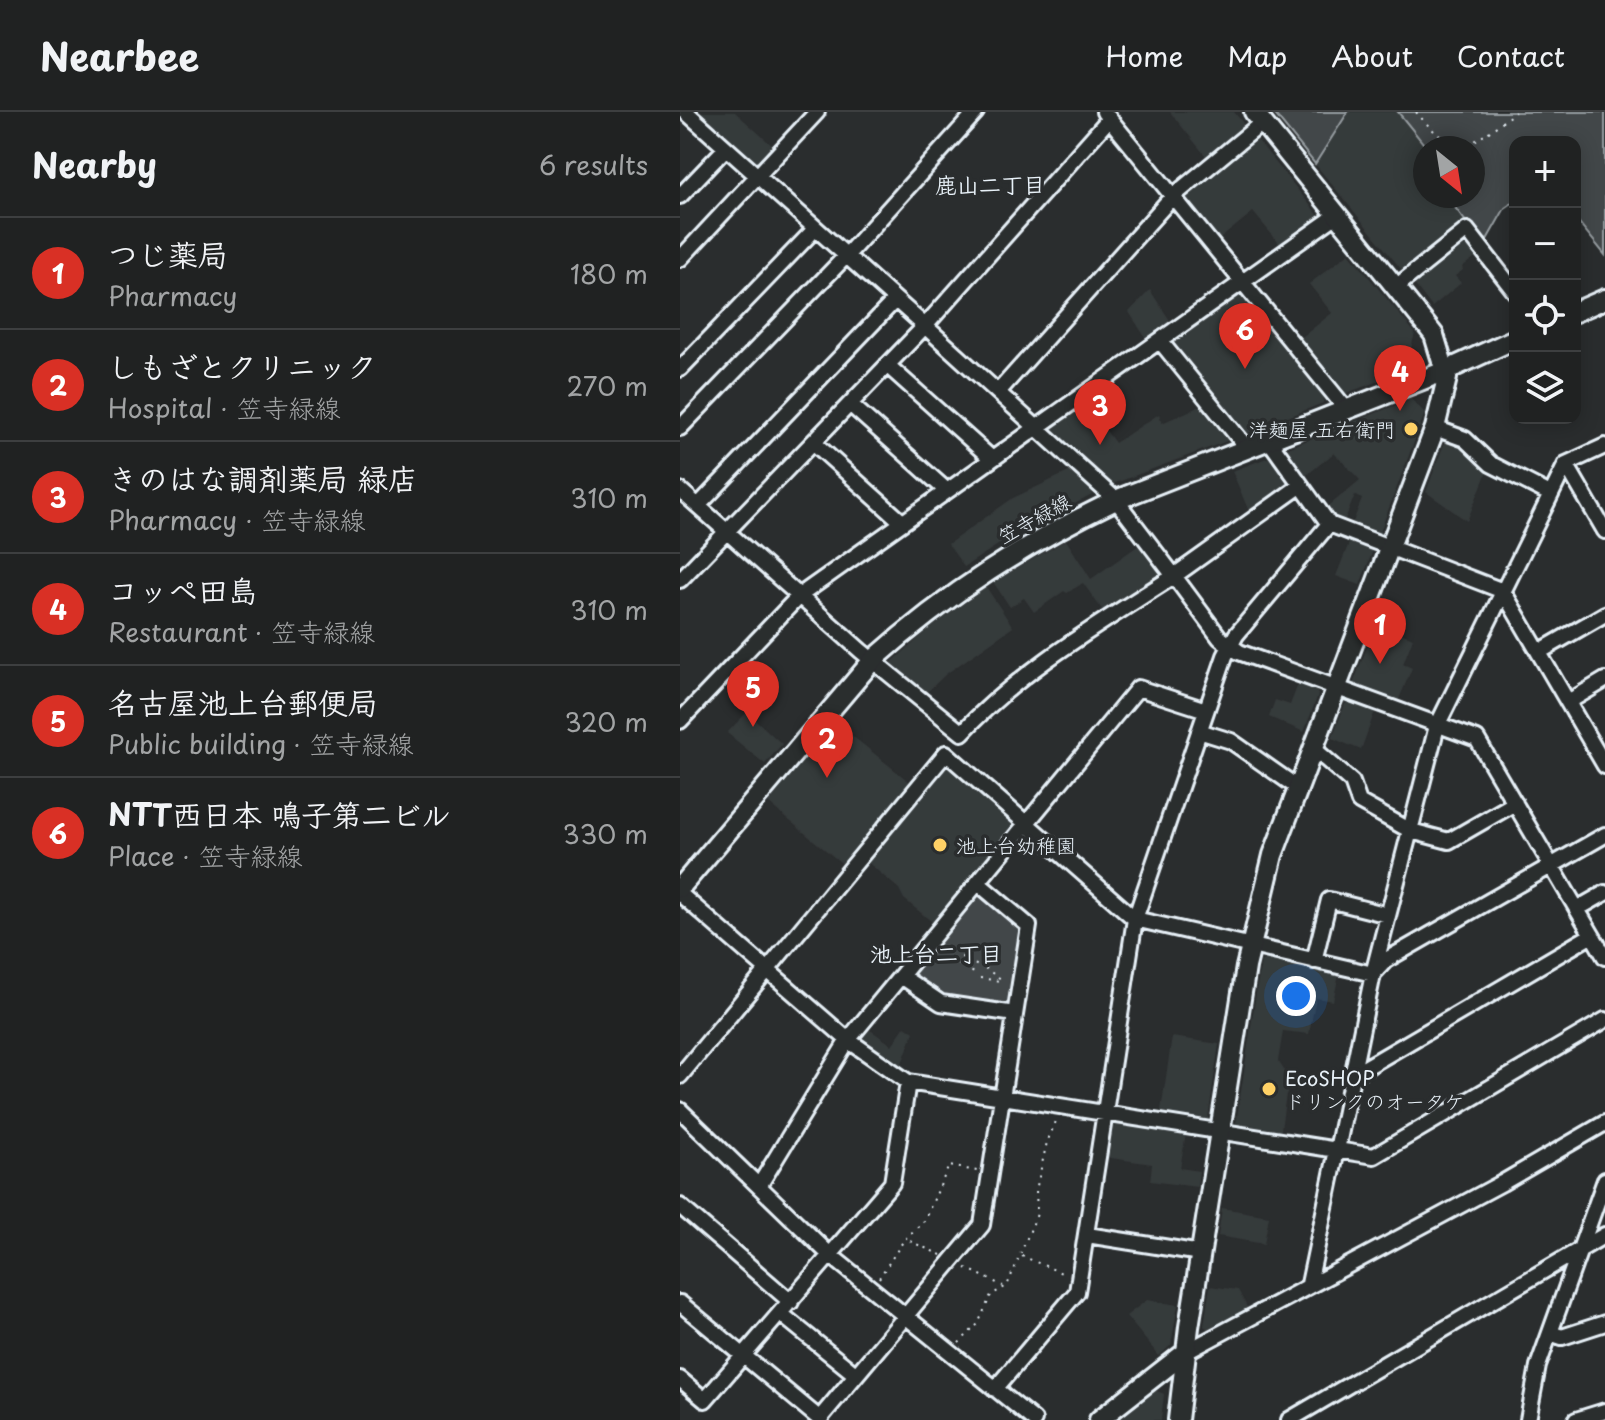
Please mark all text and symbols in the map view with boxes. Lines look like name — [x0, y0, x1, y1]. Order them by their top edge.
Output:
text: Nearbee — [40, 27, 199, 84]
text: Home — [1105, 34, 1183, 77]
text: Map — [1227, 34, 1287, 77]
text: About — [1331, 34, 1413, 77]
text: Contact — [1457, 34, 1565, 77]
north arrow — [1413, 136, 1485, 208]
map controls — [1509, 136, 1581, 424]
button: + — [1509, 136, 1581, 208]
text: Nearby — [32, 138, 157, 190]
text: 6 results — [539, 145, 648, 184]
district label: 鹿山二丁目 — [935, 167, 1045, 200]
button: − — [1509, 208, 1581, 280]
text: つじ薬局 — [108, 231, 228, 276]
text: 1 — [52, 254, 64, 293]
text: 180 m — [570, 254, 648, 293]
text: Pharmacy — [108, 276, 237, 315]
button: locate — [1509, 280, 1581, 352]
pin: 6 — [1219, 303, 1271, 369]
text: しもざとクリニック — [108, 343, 377, 388]
pin: 4 — [1374, 345, 1426, 411]
button: layers — [1509, 352, 1581, 424]
text: 2 — [49, 366, 67, 405]
text: 270 m — [567, 366, 648, 405]
pin: 3 — [1074, 379, 1126, 445]
text: Hospital · 笠寺緑線 — [108, 388, 340, 427]
place label: 洋麺屋 五右衛門 — [1249, 414, 1395, 444]
marker: 洋麺屋 五右衛門 — [1402, 420, 1420, 438]
text: きのはな調剤薬局 緑店 — [108, 455, 418, 500]
text: 3 — [49, 478, 67, 517]
text: 310 m — [570, 478, 648, 517]
street label: 笠寺緑線 — [992, 485, 1076, 551]
text: Pharmacy · 笠寺緑線 — [108, 500, 366, 539]
text: コッペ田島 — [108, 567, 258, 612]
text: 4 — [49, 590, 67, 629]
text: 310 m — [570, 590, 648, 629]
pin: 1 — [1354, 598, 1406, 664]
text: Restaurant · 笠寺緑線 — [108, 612, 375, 651]
pin: 5 — [727, 661, 779, 727]
text: 名古屋池上台郵便局 — [108, 679, 378, 724]
text: 5 — [50, 702, 66, 741]
text: 320 m — [564, 702, 648, 741]
pin: 2 — [801, 712, 853, 778]
text: Public building · 笠寺緑線 — [108, 724, 414, 763]
text: NTT西日本 鳴子第二ビル — [108, 791, 451, 836]
text: 6 — [49, 814, 67, 853]
text: 330 m — [563, 814, 648, 853]
place label: 池上台幼稚園 — [956, 830, 1076, 860]
text: Place · 笠寺緑線 — [108, 836, 302, 875]
marker: 池上台幼稚園 — [931, 836, 949, 854]
district label: 池上台二丁目 — [870, 936, 1002, 969]
your location — [1276, 976, 1316, 1016]
place label: EcoSHOP ドリンクのオータケ — [1285, 1063, 1465, 1116]
marker: EcoSHOP ドリンクのオータケ — [1260, 1080, 1278, 1098]

